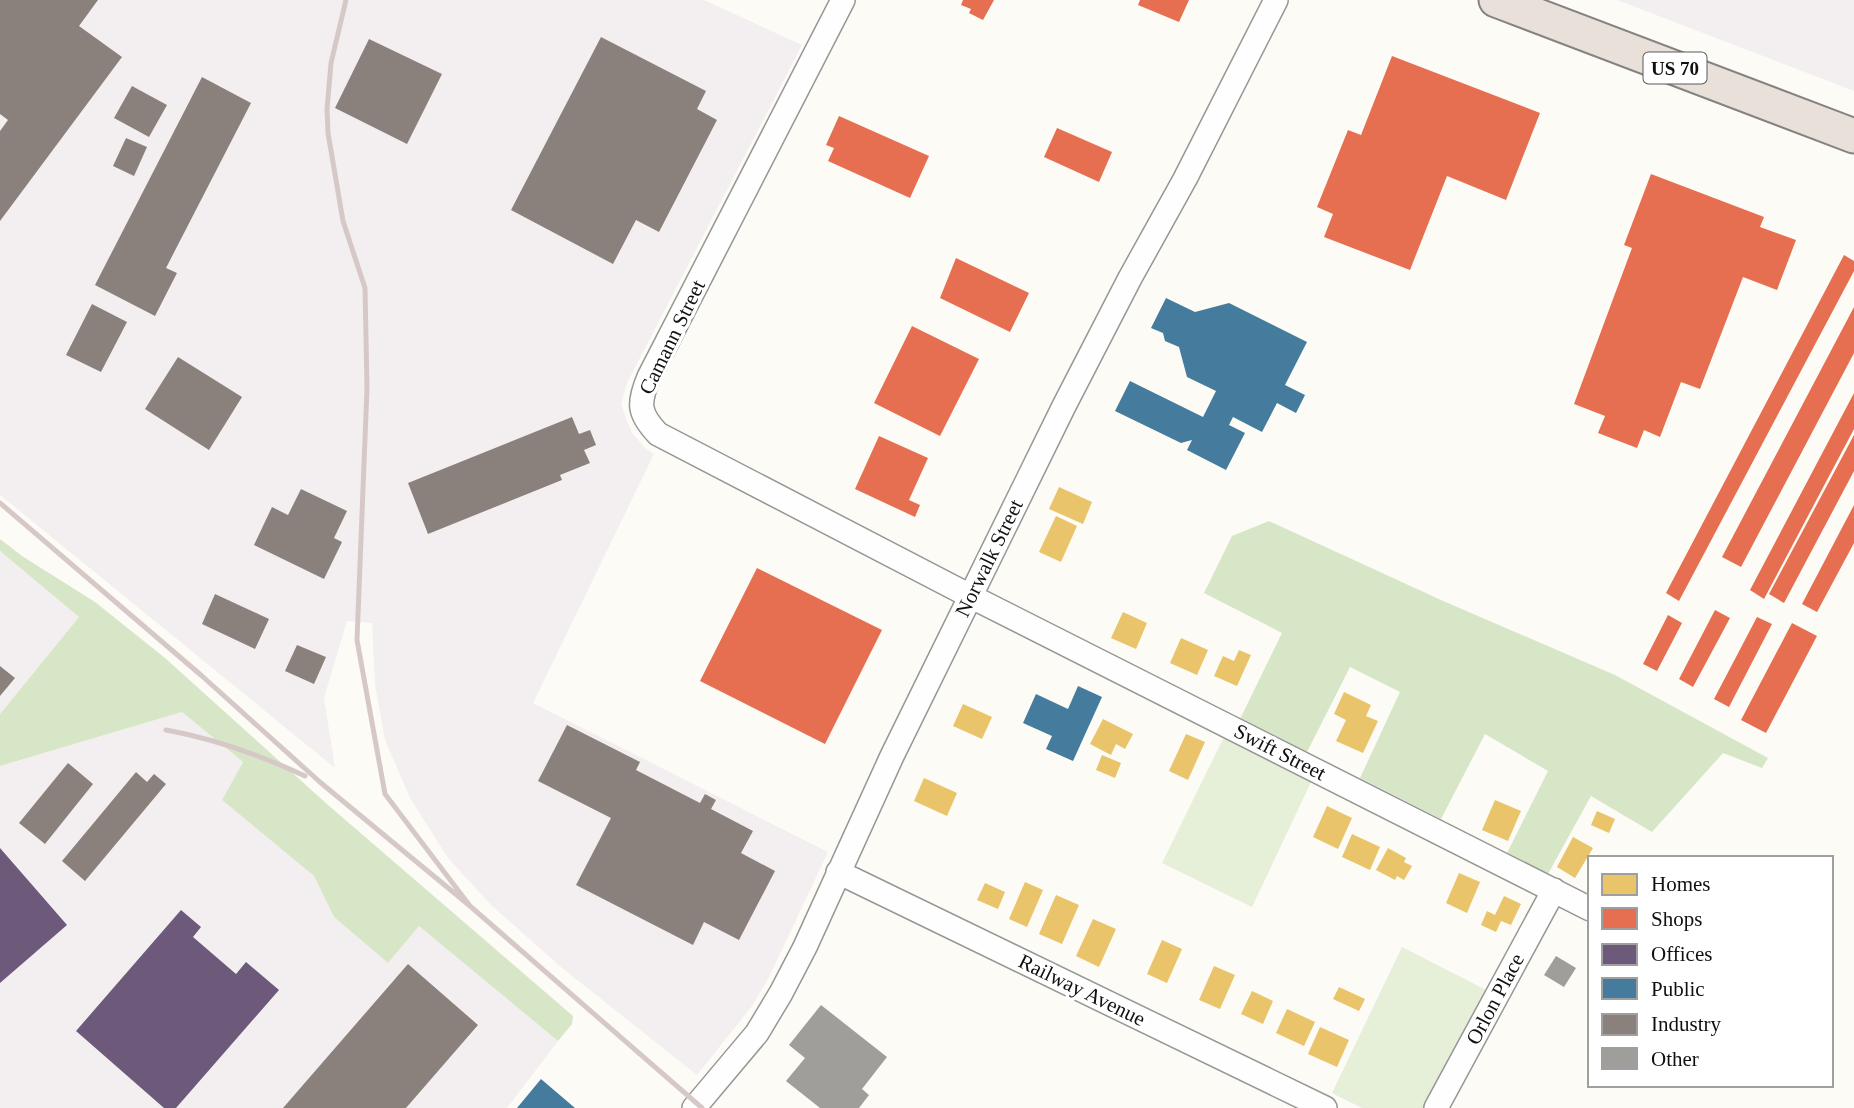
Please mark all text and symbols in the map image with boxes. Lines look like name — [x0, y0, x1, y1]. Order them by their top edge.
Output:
road number: US 70 — [1644, 52, 1706, 83]
street label: Camann Street — [634, 276, 710, 398]
street label: Norwalk Street — [950, 495, 1028, 621]
street label: Swift Street — [1230, 719, 1330, 785]
legend — [1588, 856, 1833, 1087]
text: Homes — [1651, 872, 1711, 896]
text: Shops — [1651, 907, 1702, 931]
text: Offices — [1651, 942, 1712, 966]
street label: Railway Avenue — [1015, 949, 1149, 1031]
street label: Orlon Place — [1461, 949, 1529, 1049]
text: Public — [1651, 977, 1705, 1001]
text: Industry — [1651, 1012, 1721, 1036]
text: Other — [1651, 1047, 1699, 1071]

